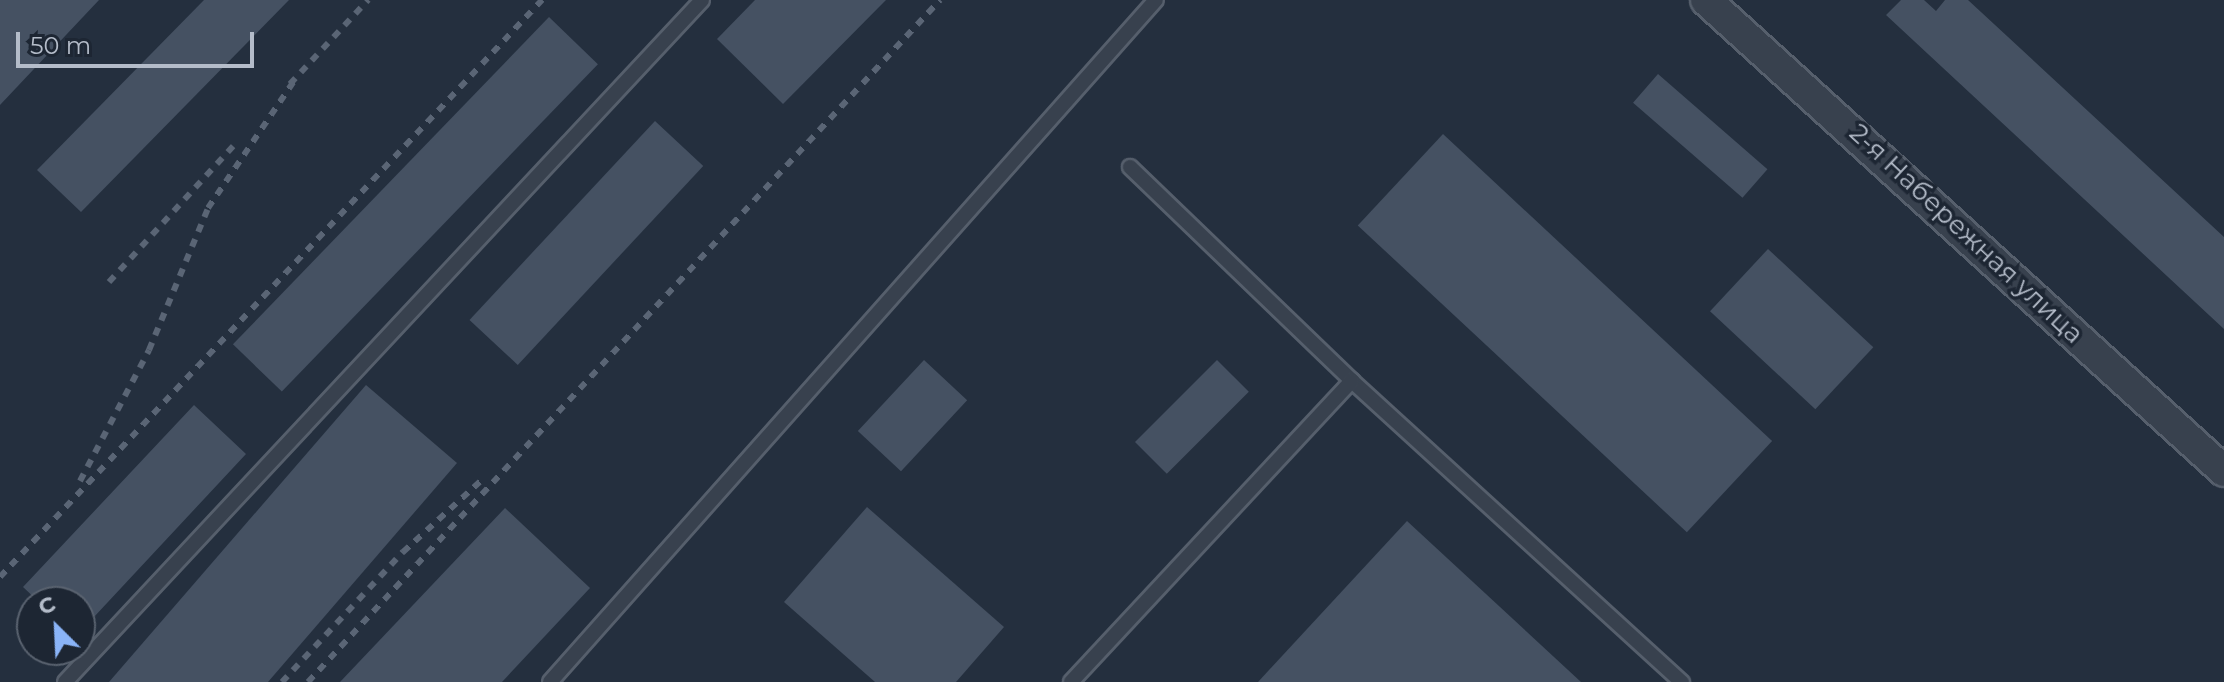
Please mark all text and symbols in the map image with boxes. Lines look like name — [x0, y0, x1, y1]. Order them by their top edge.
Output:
scale bar — [20, 16, 258, 66]
text: 50 m — [30, 31, 91, 60]
street label: 2-я Набережная улица — [1843, 118, 2089, 350]
north arrow — [16, 586, 96, 666]
text: С — [34, 590, 60, 621]

